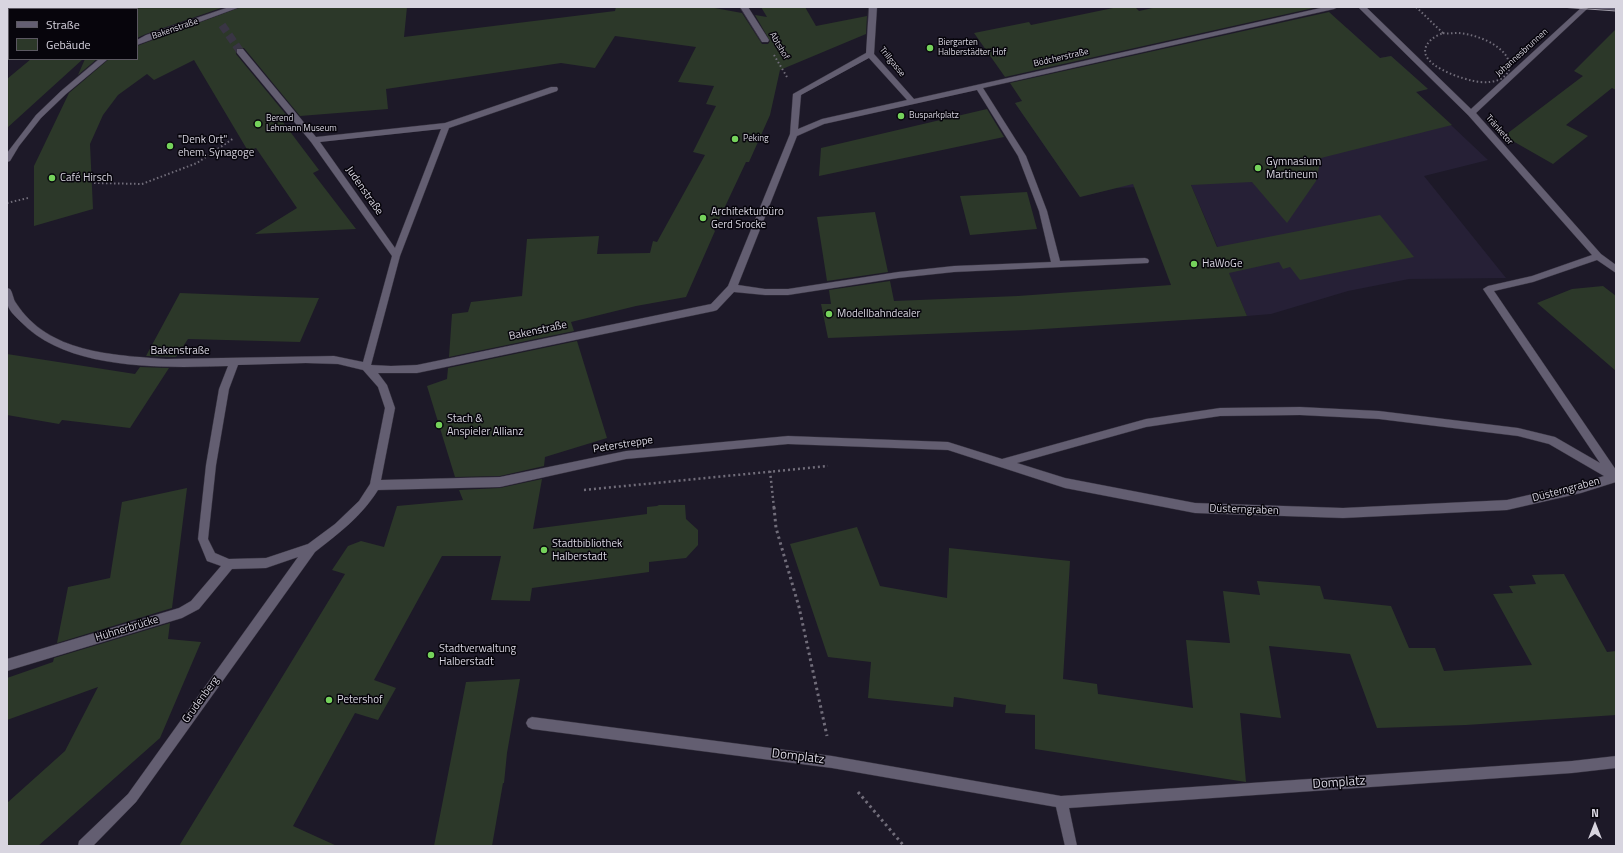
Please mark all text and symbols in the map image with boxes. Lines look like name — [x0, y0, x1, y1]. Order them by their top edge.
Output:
legend — [8, 8, 138, 60]
text: Straße — [46, 15, 80, 34]
street label: Bakenstraße — [150, 16, 200, 42]
street label: Johannesbrunnen — [1494, 27, 1550, 79]
street label: Abtshof — [767, 30, 791, 62]
text: Gebäude — [46, 35, 91, 54]
place label: Biergarten Halberstädter Hof — [938, 38, 1006, 59]
marker: Biergarten Halberstädter Hof — [925, 43, 935, 53]
street label: Trillgasse — [877, 45, 907, 79]
street label: Bödcherstraße — [1032, 46, 1090, 70]
marker: Busparkplatz — [896, 111, 906, 121]
place label: Busparkplatz — [909, 111, 959, 121]
street label: Tränketor — [1483, 113, 1515, 147]
place label: Berend Lehmann Museum — [266, 114, 337, 135]
marker: Berend Lehmann Museum — [253, 119, 263, 129]
place label: "Denk Ort" ehem. Synagoge — [178, 133, 254, 159]
marker: Peking — [730, 134, 740, 144]
place label: Peking — [743, 134, 769, 144]
marker: "Denk Ort" ehem. Synagoge — [165, 141, 175, 151]
place label: Gymnasium Martineum — [1266, 155, 1321, 181]
marker: Gymnasium Martineum — [1253, 163, 1263, 173]
street label: Judenstraße — [342, 164, 386, 218]
place label: Café Hirsch — [60, 171, 112, 185]
marker: Café Hirsch — [47, 173, 57, 183]
place label: Architekturbüro Gerd Srocke — [711, 205, 784, 231]
marker: Architekturbüro Gerd Srocke — [698, 213, 708, 223]
place label: HaWoGe — [1202, 257, 1242, 271]
marker: HaWoGe — [1189, 259, 1199, 269]
place label: Modellbahndealer — [837, 307, 920, 321]
marker: Modellbahndealer — [824, 309, 834, 319]
street label: Bakenstraße — [508, 318, 568, 344]
street label: Bakenstraße — [150, 344, 210, 358]
place label: Stach & Anspieler Allianz — [447, 412, 523, 438]
marker: Stach & Anspieler Allianz — [434, 420, 444, 430]
street label: Peterstreppe — [592, 434, 654, 456]
street label: Düsterngraben — [1531, 475, 1601, 505]
street label: Düsterngraben — [1209, 502, 1279, 518]
place label: Stadtbibliothek Halberstadt — [552, 537, 622, 563]
marker: Stadtbibliothek Halberstadt — [539, 545, 549, 555]
street label: Hühnerbrücke — [94, 613, 160, 645]
place label: Stadtverwaltung Halberstadt — [439, 642, 516, 668]
marker: Stadtverwaltung Halberstadt — [426, 650, 436, 660]
street label: Grudenberg — [180, 674, 222, 726]
place label: Petershof — [337, 693, 383, 707]
marker: Petershof — [324, 695, 334, 705]
street label: Domplatz — [771, 746, 825, 768]
street label: Domplatz — [1312, 773, 1366, 793]
north arrow — [1575, 805, 1615, 845]
text: N — [1591, 805, 1599, 821]

